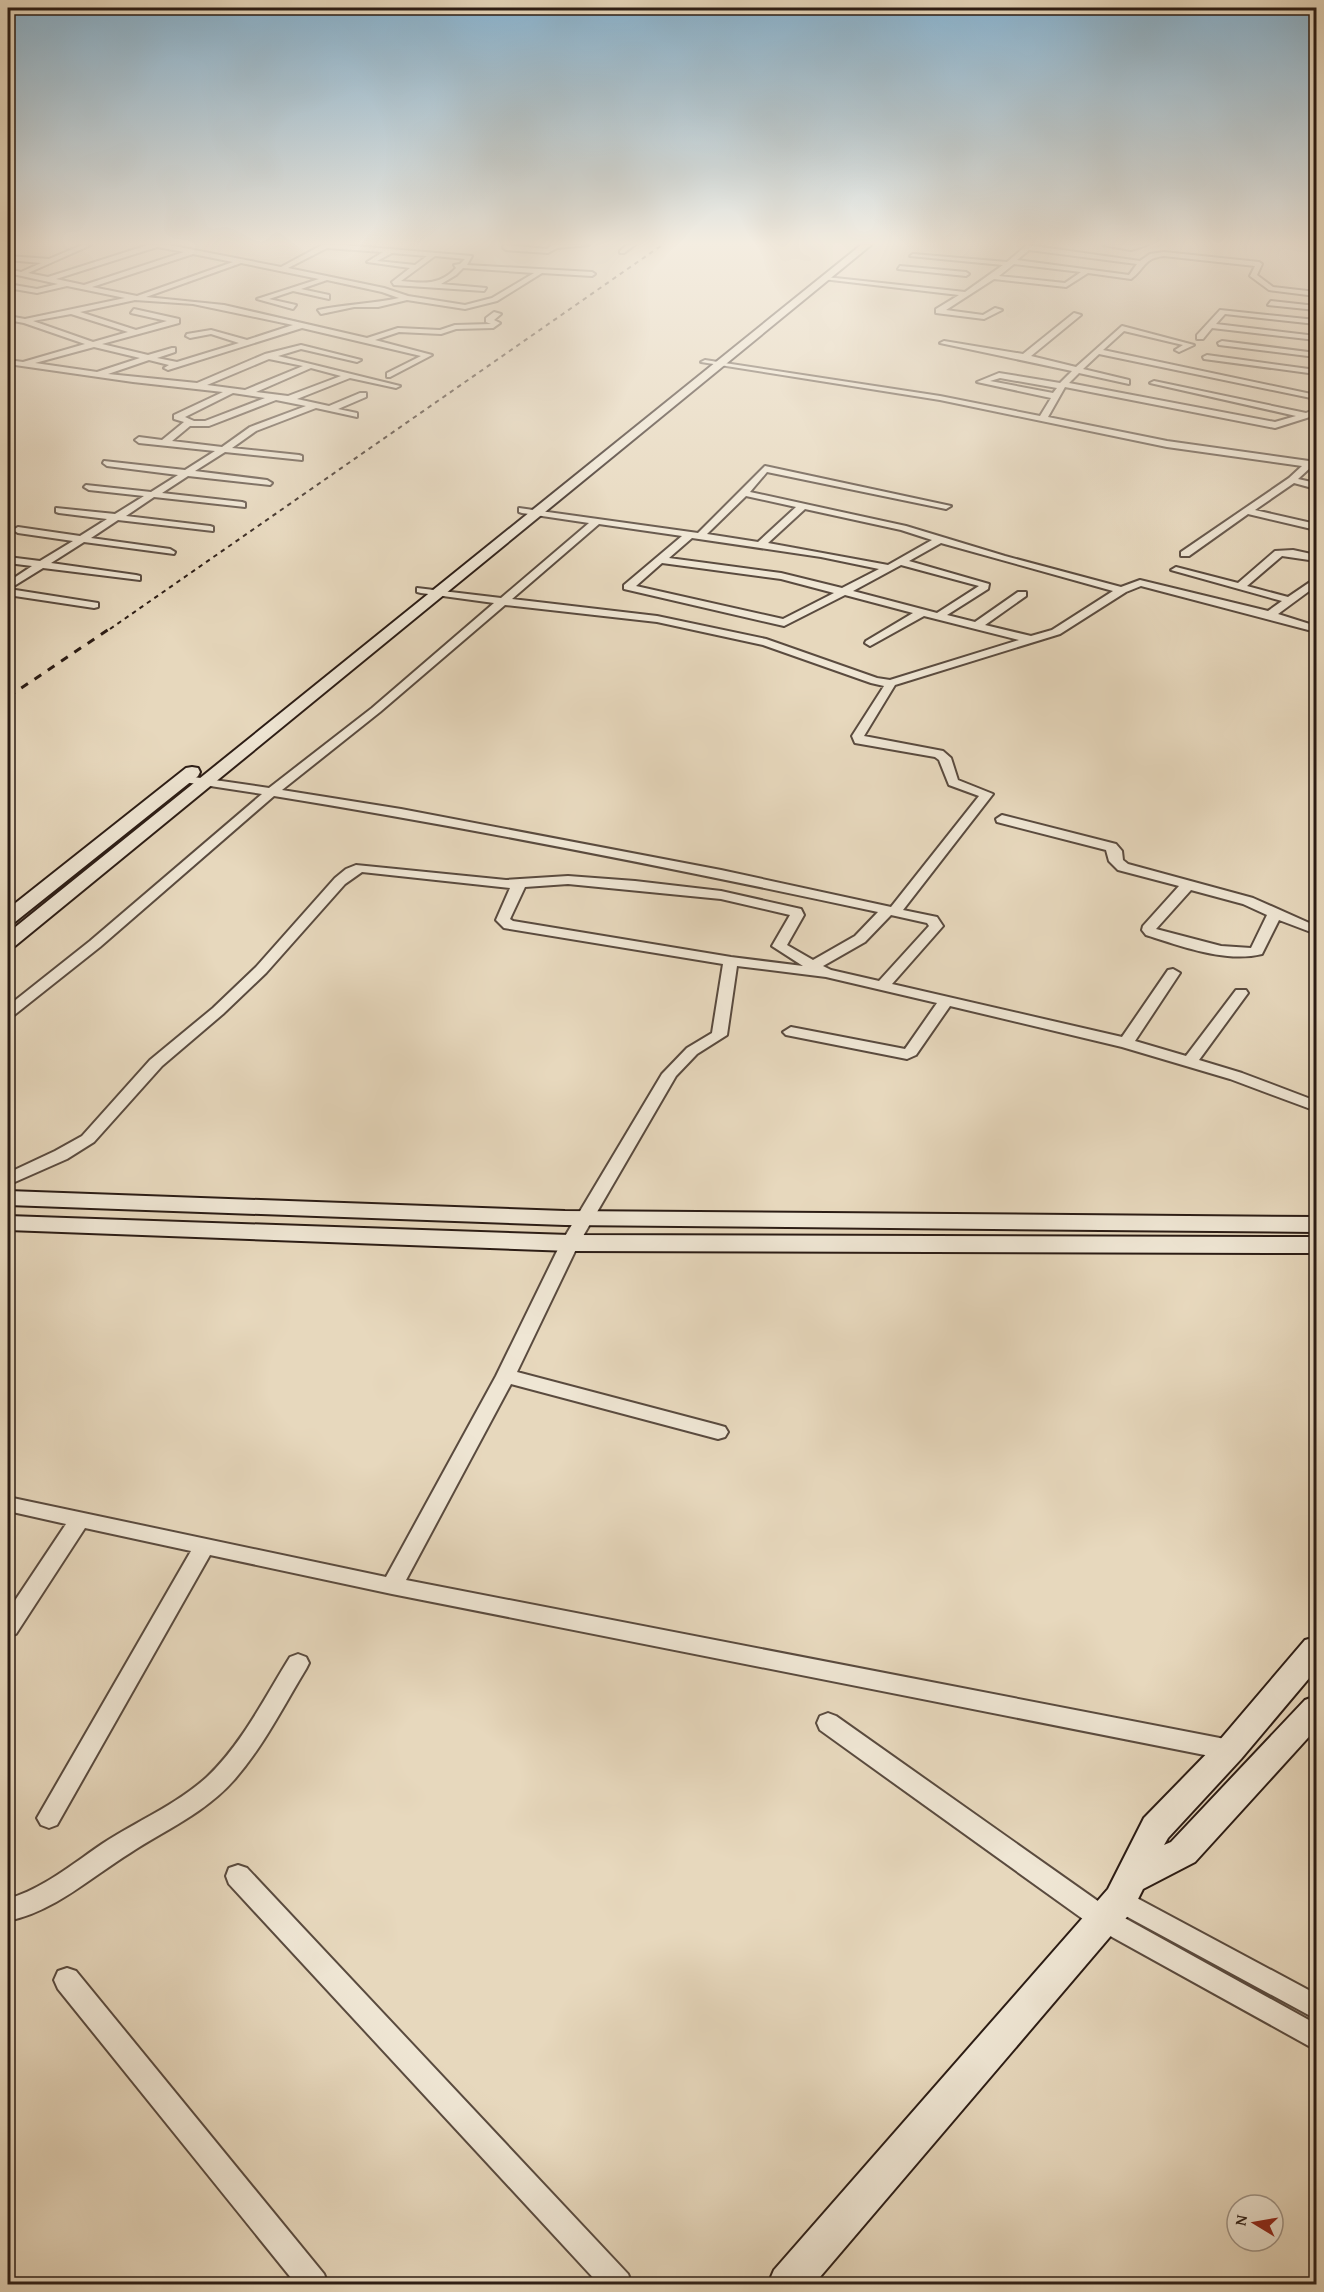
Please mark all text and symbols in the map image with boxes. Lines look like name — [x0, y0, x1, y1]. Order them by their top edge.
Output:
north arrow — [1225, 2193, 1285, 2253]
text: N — [1227, 2212, 1253, 2228]

